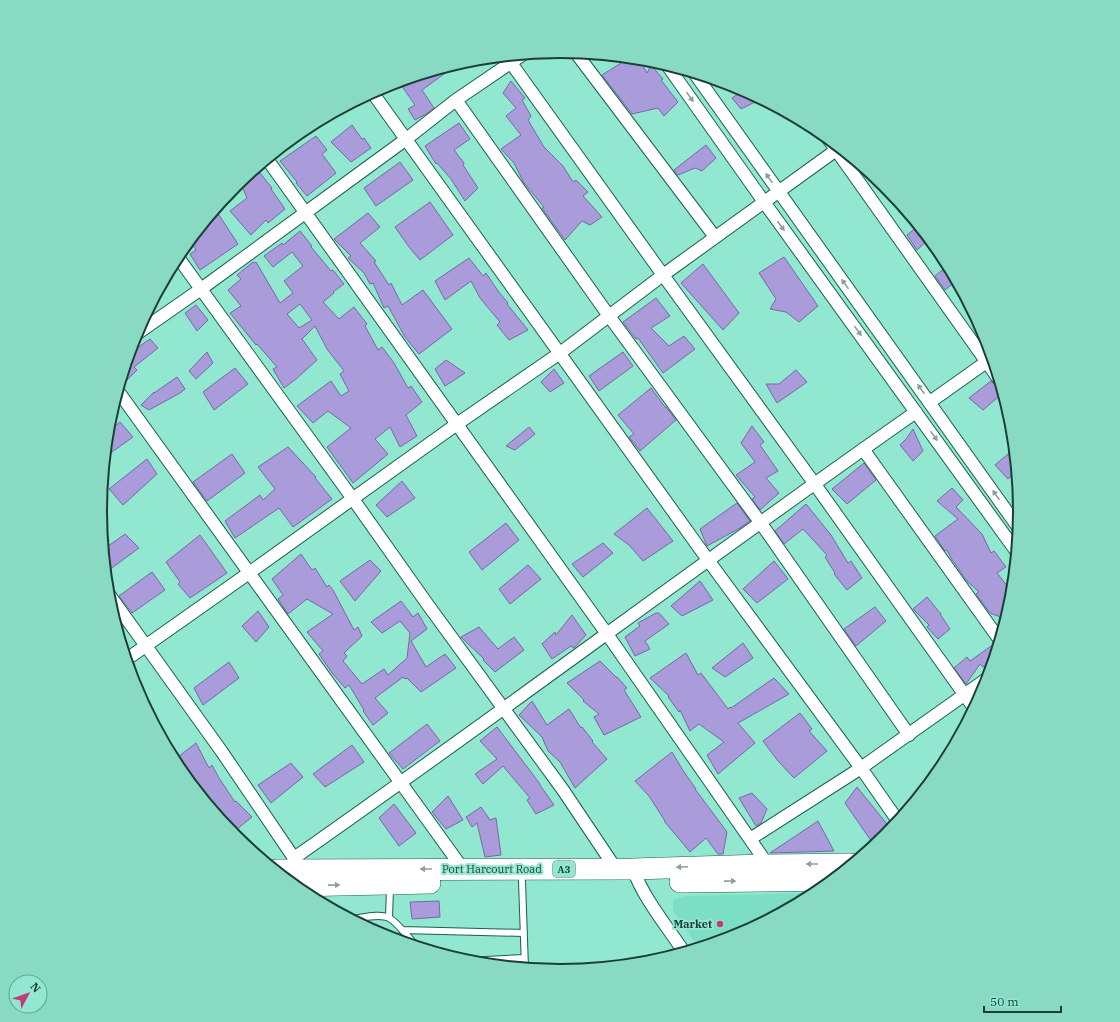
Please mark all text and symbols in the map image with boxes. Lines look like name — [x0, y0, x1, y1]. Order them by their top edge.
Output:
one-way arrow — [686, 92, 694, 102]
one-way arrow — [765, 173, 773, 184]
one-way arrow — [777, 220, 785, 231]
one-way arrow — [841, 278, 849, 289]
one-way arrow — [853, 326, 861, 336]
one-way arrow — [917, 384, 925, 395]
one-way arrow — [930, 431, 938, 442]
one-way arrow — [992, 490, 1000, 501]
road number: A3 — [553, 861, 575, 877]
one-way arrow — [805, 861, 818, 867]
street label: Port Harcourt Road — [442, 862, 542, 876]
one-way arrow — [676, 864, 688, 871]
one-way arrow — [419, 866, 432, 872]
one-way arrow — [724, 878, 737, 884]
one-way arrow — [328, 882, 341, 888]
place label: Market — [673, 917, 712, 931]
marker: Market — [715, 919, 725, 929]
north arrow — [8, 974, 48, 1014]
text: N — [27, 980, 44, 996]
scale bar — [984, 988, 1061, 1014]
text: 50 m — [990, 994, 1019, 1009]

